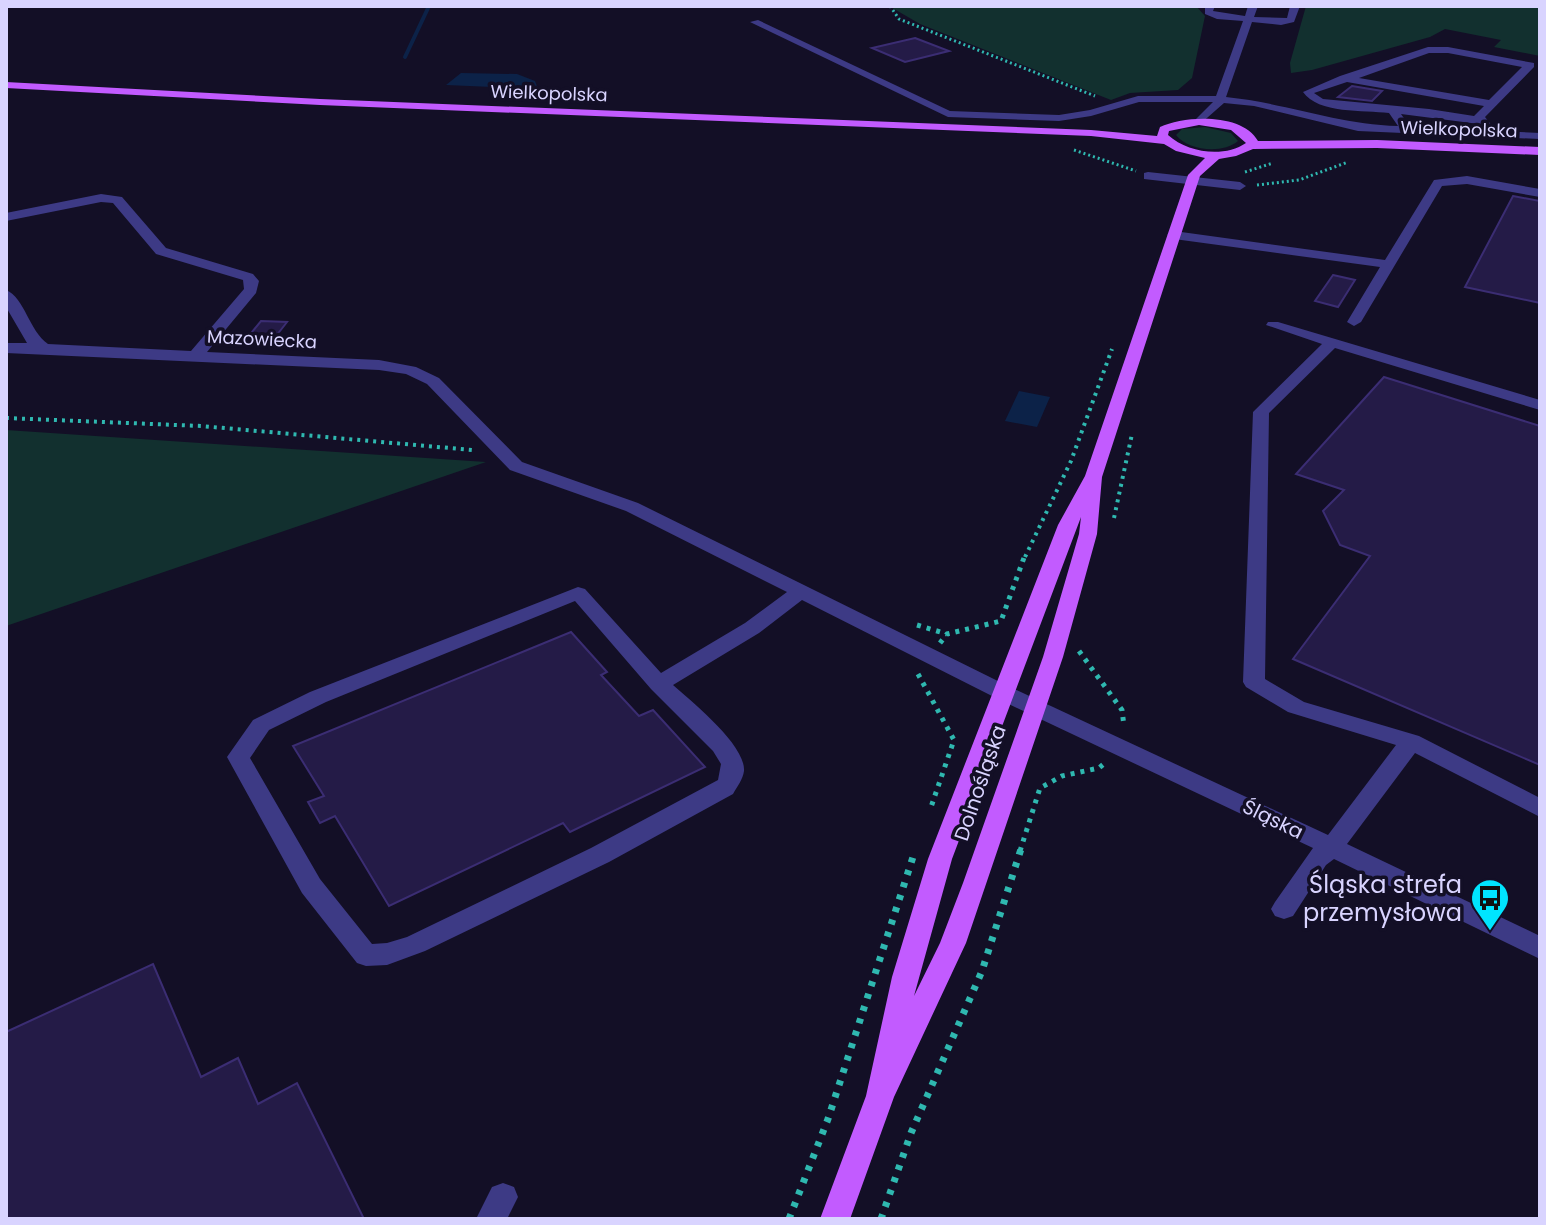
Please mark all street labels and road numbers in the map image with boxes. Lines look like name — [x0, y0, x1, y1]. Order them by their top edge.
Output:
street label: Wielkopolska — [490, 78, 608, 108]
street label: Wielkopolska — [1400, 114, 1518, 144]
street label: Mazowiecka — [206, 324, 318, 354]
street label: Dolnośląska — [947, 721, 1013, 845]
street label: Śląska — [1238, 792, 1308, 846]

